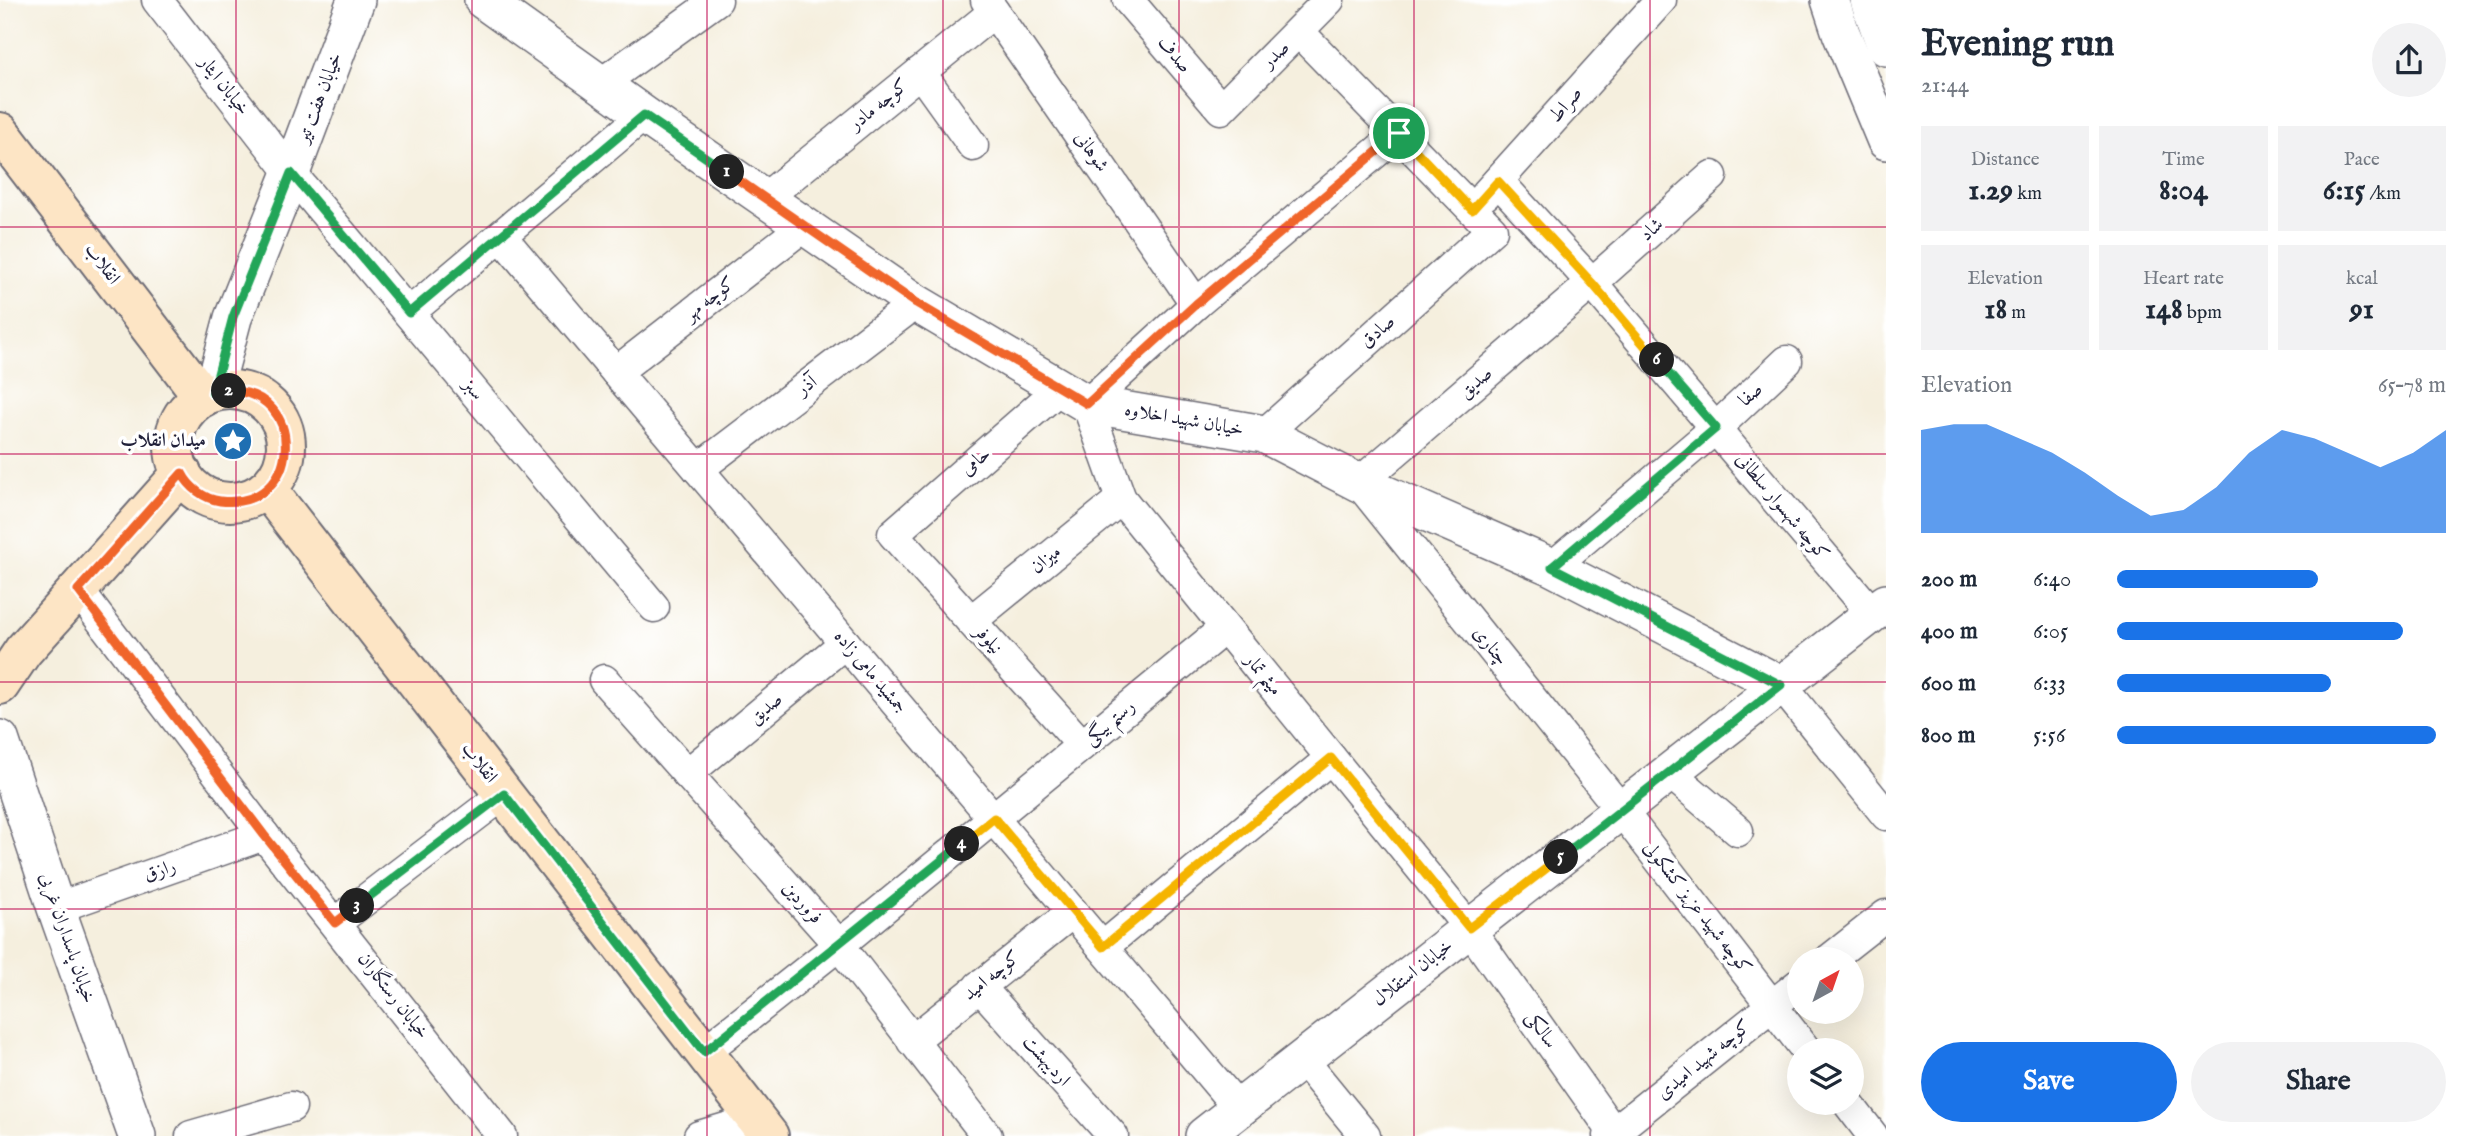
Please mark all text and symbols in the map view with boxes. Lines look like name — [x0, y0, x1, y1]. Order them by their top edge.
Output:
text: Evening run — [1921, 21, 2115, 69]
button: share — [2372, 23, 2446, 97]
street label: صدف — [1152, 32, 1196, 78]
street label: صدر — [1256, 36, 1295, 75]
street label: خیابان هفت تیر — [291, 49, 348, 149]
street label: خیابان ایثار — [192, 50, 255, 121]
text: 21:44 — [1921, 71, 1969, 100]
street label: کوچه مادر — [843, 74, 914, 138]
street label: صراط — [1544, 82, 1588, 128]
pin — [1369, 103, 1429, 163]
icon: arrive — [1380, 114, 1418, 152]
street label: شوهانی — [1068, 127, 1114, 177]
text: Distance — [1971, 148, 2040, 172]
text: Time — [2162, 148, 2205, 172]
text: Pace — [2344, 148, 2380, 172]
pin: 1 — [710, 154, 744, 190]
text: 1 — [723, 159, 730, 183]
text: 1.29 — [1968, 172, 2013, 210]
text: 8:04 — [2159, 172, 2208, 210]
text: 6:15 — [2323, 172, 2365, 210]
text: km — [2013, 182, 2042, 206]
text: /km — [2365, 182, 2401, 206]
street label: شاد — [1635, 213, 1669, 247]
street label: انقلاب — [79, 239, 125, 289]
text: Elevation — [1967, 267, 2043, 291]
text: Heart rate — [2143, 267, 2224, 291]
text: kcal — [2346, 267, 2378, 291]
street label: کوچه مهر — [678, 272, 740, 328]
text: 18 — [1984, 291, 2007, 329]
text: 148 — [2145, 291, 2183, 329]
text: 91 — [2350, 291, 2374, 329]
text: m — [2007, 301, 2026, 325]
text: bpm — [2183, 301, 2222, 325]
street label: صادق — [1355, 310, 1401, 354]
pin: 6 — [1640, 342, 1674, 378]
text: 6 — [1652, 347, 1661, 371]
street label: صدیق — [1454, 362, 1498, 404]
street label: آذر — [790, 369, 824, 403]
text: Elevation — [1921, 371, 2012, 400]
text: 65–78 m — [2378, 371, 2446, 400]
street label: سبز — [456, 373, 489, 406]
pin: 2 — [212, 374, 246, 408]
text: 2 — [224, 378, 233, 402]
street label: صفا — [1734, 378, 1768, 412]
street label: خیابان شهید اخلاوه — [1122, 398, 1246, 442]
place icon: میدان انقلاب — [212, 420, 254, 462]
place label: میدان انقلاب — [120, 429, 206, 453]
street label: حامی — [956, 442, 996, 482]
street label: کوچه شهسوار سلطانی — [1730, 448, 1834, 566]
street label: میزان — [1026, 540, 1066, 580]
text: 200 m — [1921, 565, 1977, 594]
text: 6:40 — [2033, 565, 2071, 594]
text: 400 m — [1921, 617, 1978, 646]
text: 6:05 — [2033, 617, 2068, 646]
street label: نیلوفر — [967, 619, 1007, 660]
street label: چناری — [1467, 622, 1513, 670]
street label: جمشید مامی زاده — [828, 625, 912, 719]
street label: میثم تمار — [1233, 648, 1287, 705]
text: 600 m — [1921, 669, 1976, 698]
text: 6:33 — [2033, 669, 2066, 698]
street label: صدیق — [744, 688, 788, 730]
street label: رستم بیگی — [1079, 694, 1144, 756]
text: 800 m — [1921, 721, 1975, 750]
text: 5:56 — [2033, 721, 2065, 750]
street label: انقلاب — [455, 738, 503, 788]
pin: 4 — [944, 826, 979, 862]
text: 4 — [957, 831, 966, 855]
street label: کوچه شهید عزیز کشکولی — [1638, 837, 1756, 979]
pin: 5 — [1544, 840, 1578, 874]
text: 5 — [1557, 844, 1564, 868]
street label: رازق — [141, 854, 179, 888]
street label: خیابان پاسداران غربی — [32, 870, 101, 1007]
street label: فروردین — [777, 877, 827, 929]
pin: 3 — [340, 888, 374, 923]
text: 3 — [353, 893, 360, 917]
street label: خیابان استقلال — [1368, 934, 1458, 1012]
street label: کوچه امید — [958, 946, 1026, 1006]
street label: خیابان رستگاران — [352, 947, 436, 1044]
north arrow — [1787, 947, 1864, 1024]
map controls — [1787, 947, 1864, 1115]
street label: سالکی — [1520, 1007, 1562, 1053]
street label: کوچه شهید امیدی — [1652, 1015, 1756, 1105]
street label: اردیبهشت — [1017, 1030, 1075, 1092]
button: layers — [1787, 1038, 1864, 1115]
button: Save — [1921, 1042, 2177, 1122]
button: Share — [2191, 1042, 2446, 1122]

